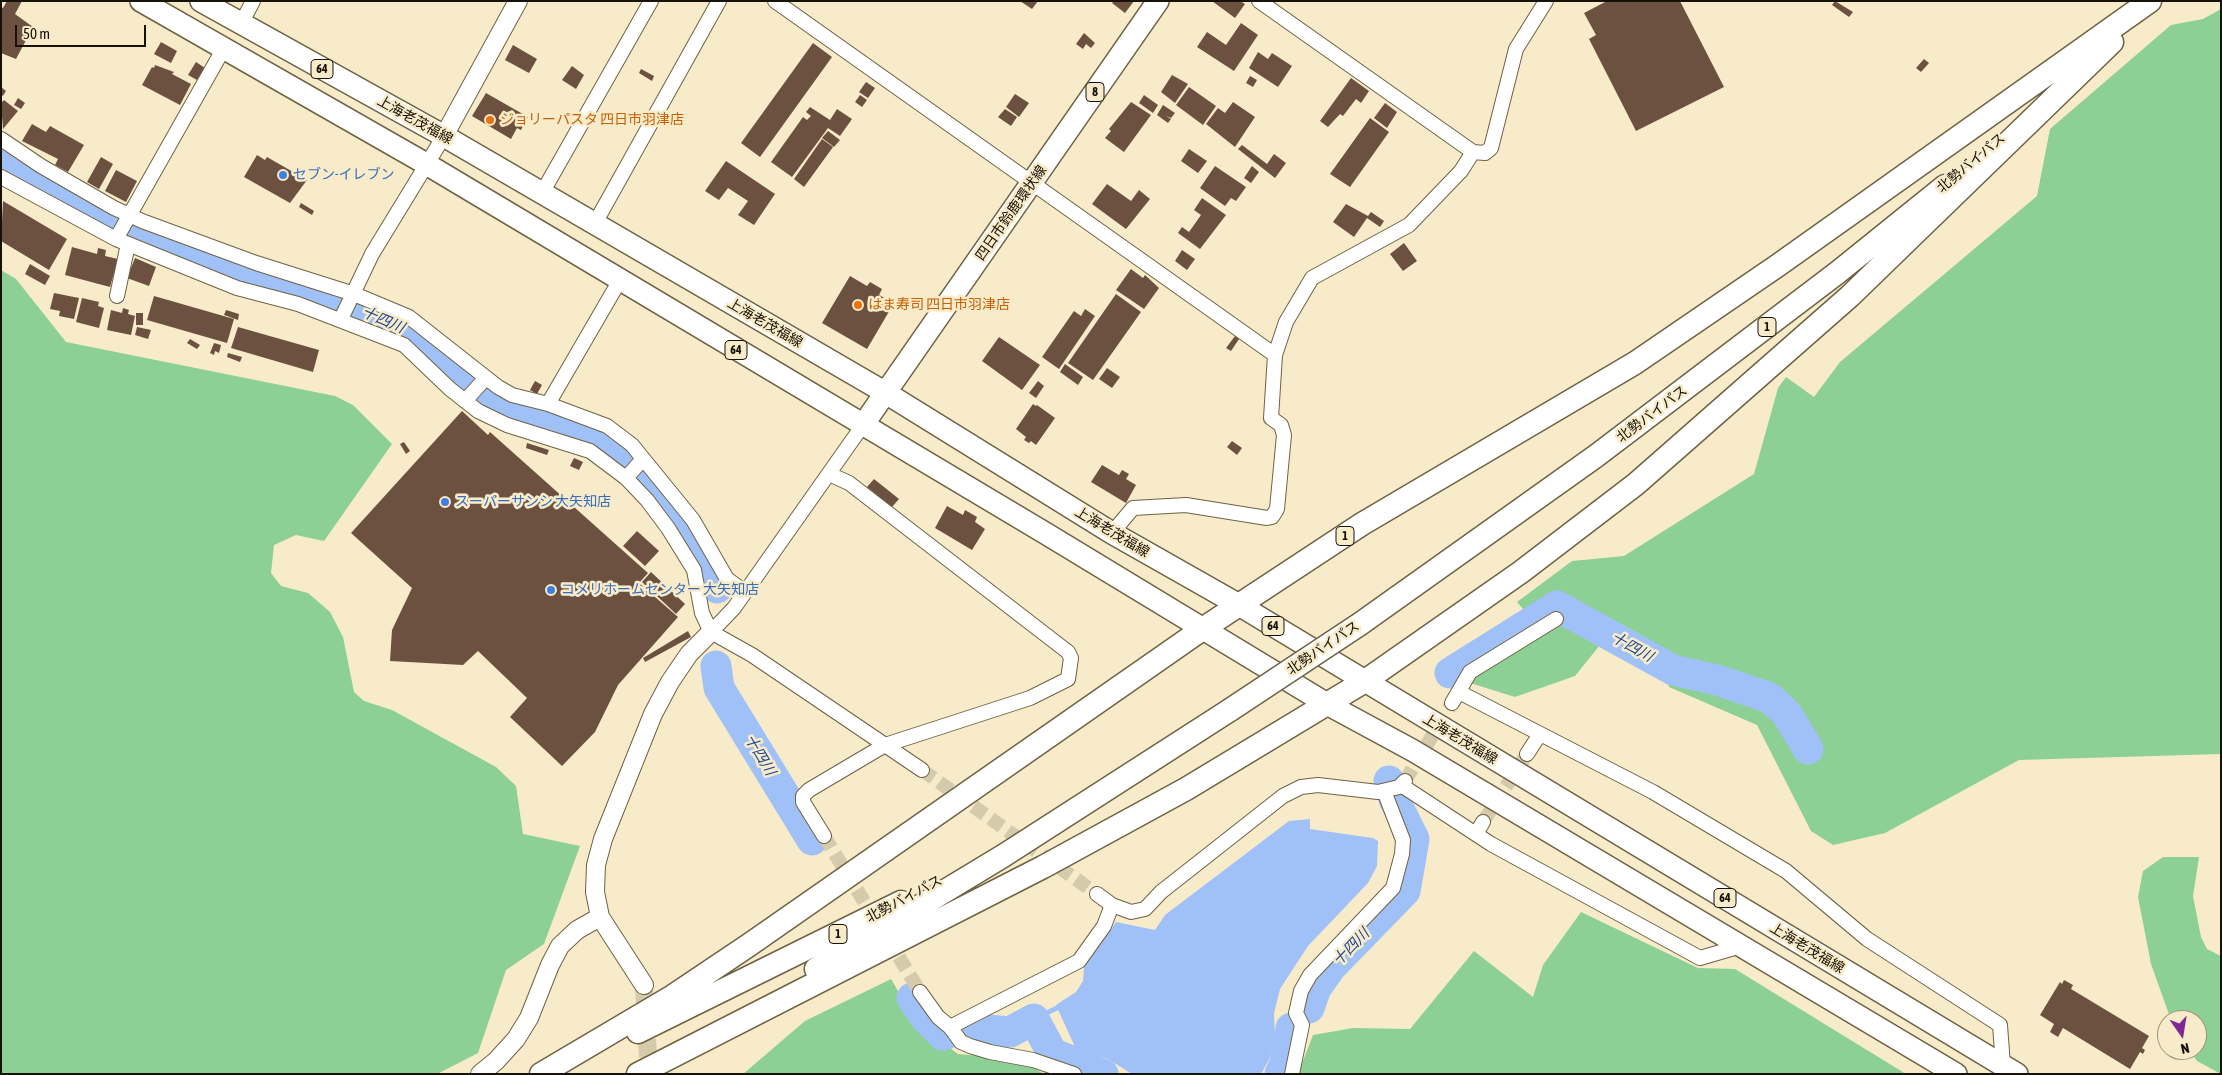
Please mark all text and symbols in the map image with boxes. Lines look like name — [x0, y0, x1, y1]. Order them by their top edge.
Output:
scale bar — [18, 15, 149, 47]
text: 50 m — [23, 25, 50, 42]
road number: 64 — [311, 60, 333, 78]
road number: 8 — [1086, 82, 1104, 101]
street label: 上海老茂福線 — [374, 92, 456, 148]
place label: ジョリーパスタ 四日市羽津店 — [500, 112, 684, 128]
marker: ジョリーパスタ 四日市羽津店 — [484, 114, 496, 126]
street label: 北勢バイパス — [1933, 130, 2009, 196]
street label: 四日市鈴鹿環状線 — [972, 162, 1050, 264]
place label: セブン-イレブン — [293, 167, 394, 183]
marker: セブン-イレブン — [277, 169, 289, 181]
street label: 上海老茂福線 — [724, 295, 806, 351]
place label: はま寿司 四日市羽津店 — [868, 297, 1010, 313]
marker: はま寿司 四日市羽津店 — [852, 299, 864, 311]
water label: 十四川 — [359, 303, 407, 337]
road number: 1 — [1758, 318, 1776, 337]
road number: 64 — [725, 340, 747, 360]
street label: 北勢バイパス — [1613, 382, 1691, 446]
place label: スーパーサンシ 大矢知店 — [455, 494, 611, 510]
marker: スーパーサンシ 大矢知店 — [439, 496, 451, 508]
street label: 上海老茂福線 — [1072, 503, 1152, 561]
road number: 1 — [1336, 526, 1354, 546]
place label: コメリホームセンター 大矢知店 — [561, 582, 759, 598]
marker: コメリホームセンター 大矢知店 — [545, 584, 557, 596]
road number: 64 — [1262, 616, 1284, 636]
street label: 北勢バイパス — [1283, 618, 1363, 678]
water label: 十四川 — [1608, 628, 1656, 666]
street label: 上海老茂福線 — [1420, 710, 1500, 768]
water label: 十四川 — [741, 731, 779, 779]
street label: 北勢バイパス — [863, 872, 945, 926]
road number: 64 — [1714, 888, 1736, 908]
street label: 上海老茂福線 — [1767, 919, 1847, 977]
road number: 1 — [829, 924, 847, 944]
water label: 十四川 — [1329, 925, 1373, 969]
north arrow — [2157, 1010, 2207, 1060]
text: N — [2179, 1040, 2191, 1057]

